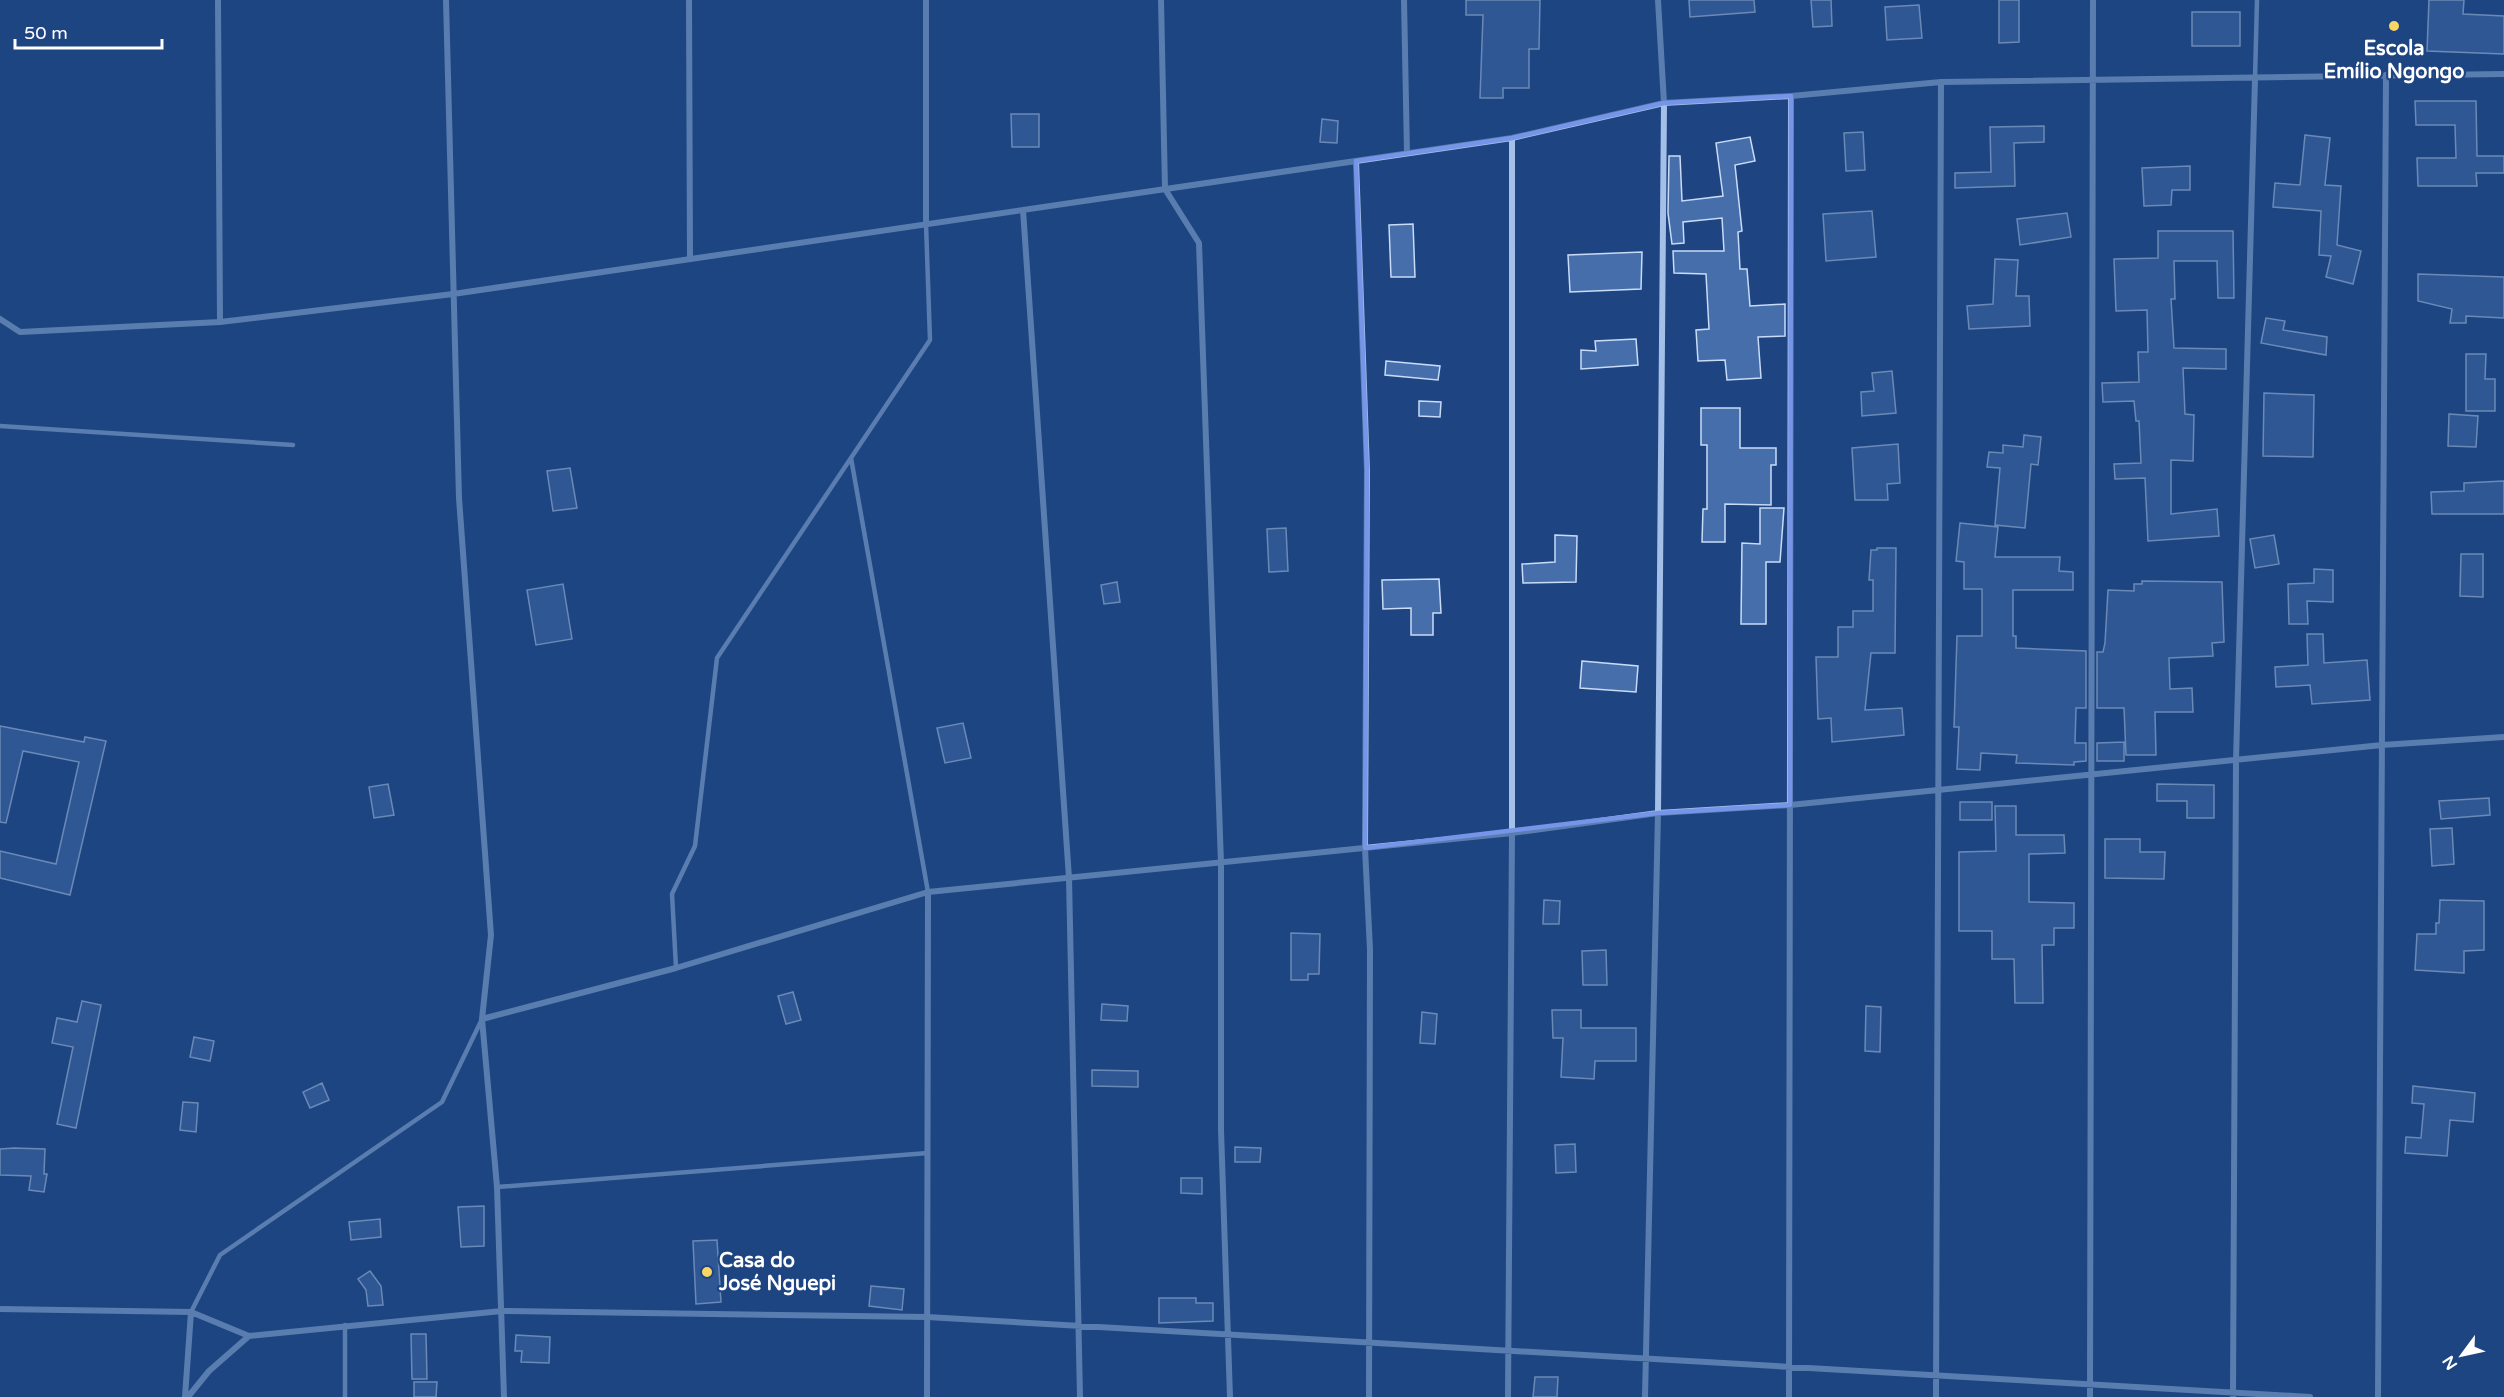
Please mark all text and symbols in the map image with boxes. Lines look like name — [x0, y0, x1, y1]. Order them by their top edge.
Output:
scale bar — [15, 12, 162, 50]
marker: Escola Emílio Ngongo — [2387, 19, 2401, 33]
text: 50 m — [24, 22, 68, 44]
place label: Escola Emílio Ngongo — [2324, 37, 2464, 84]
place label: Casa do José Nguepi — [718, 1249, 836, 1296]
marker: Casa do José Nguepi — [700, 1265, 714, 1279]
north arrow — [2432, 1325, 2492, 1385]
text: N — [2438, 1352, 2462, 1373]

